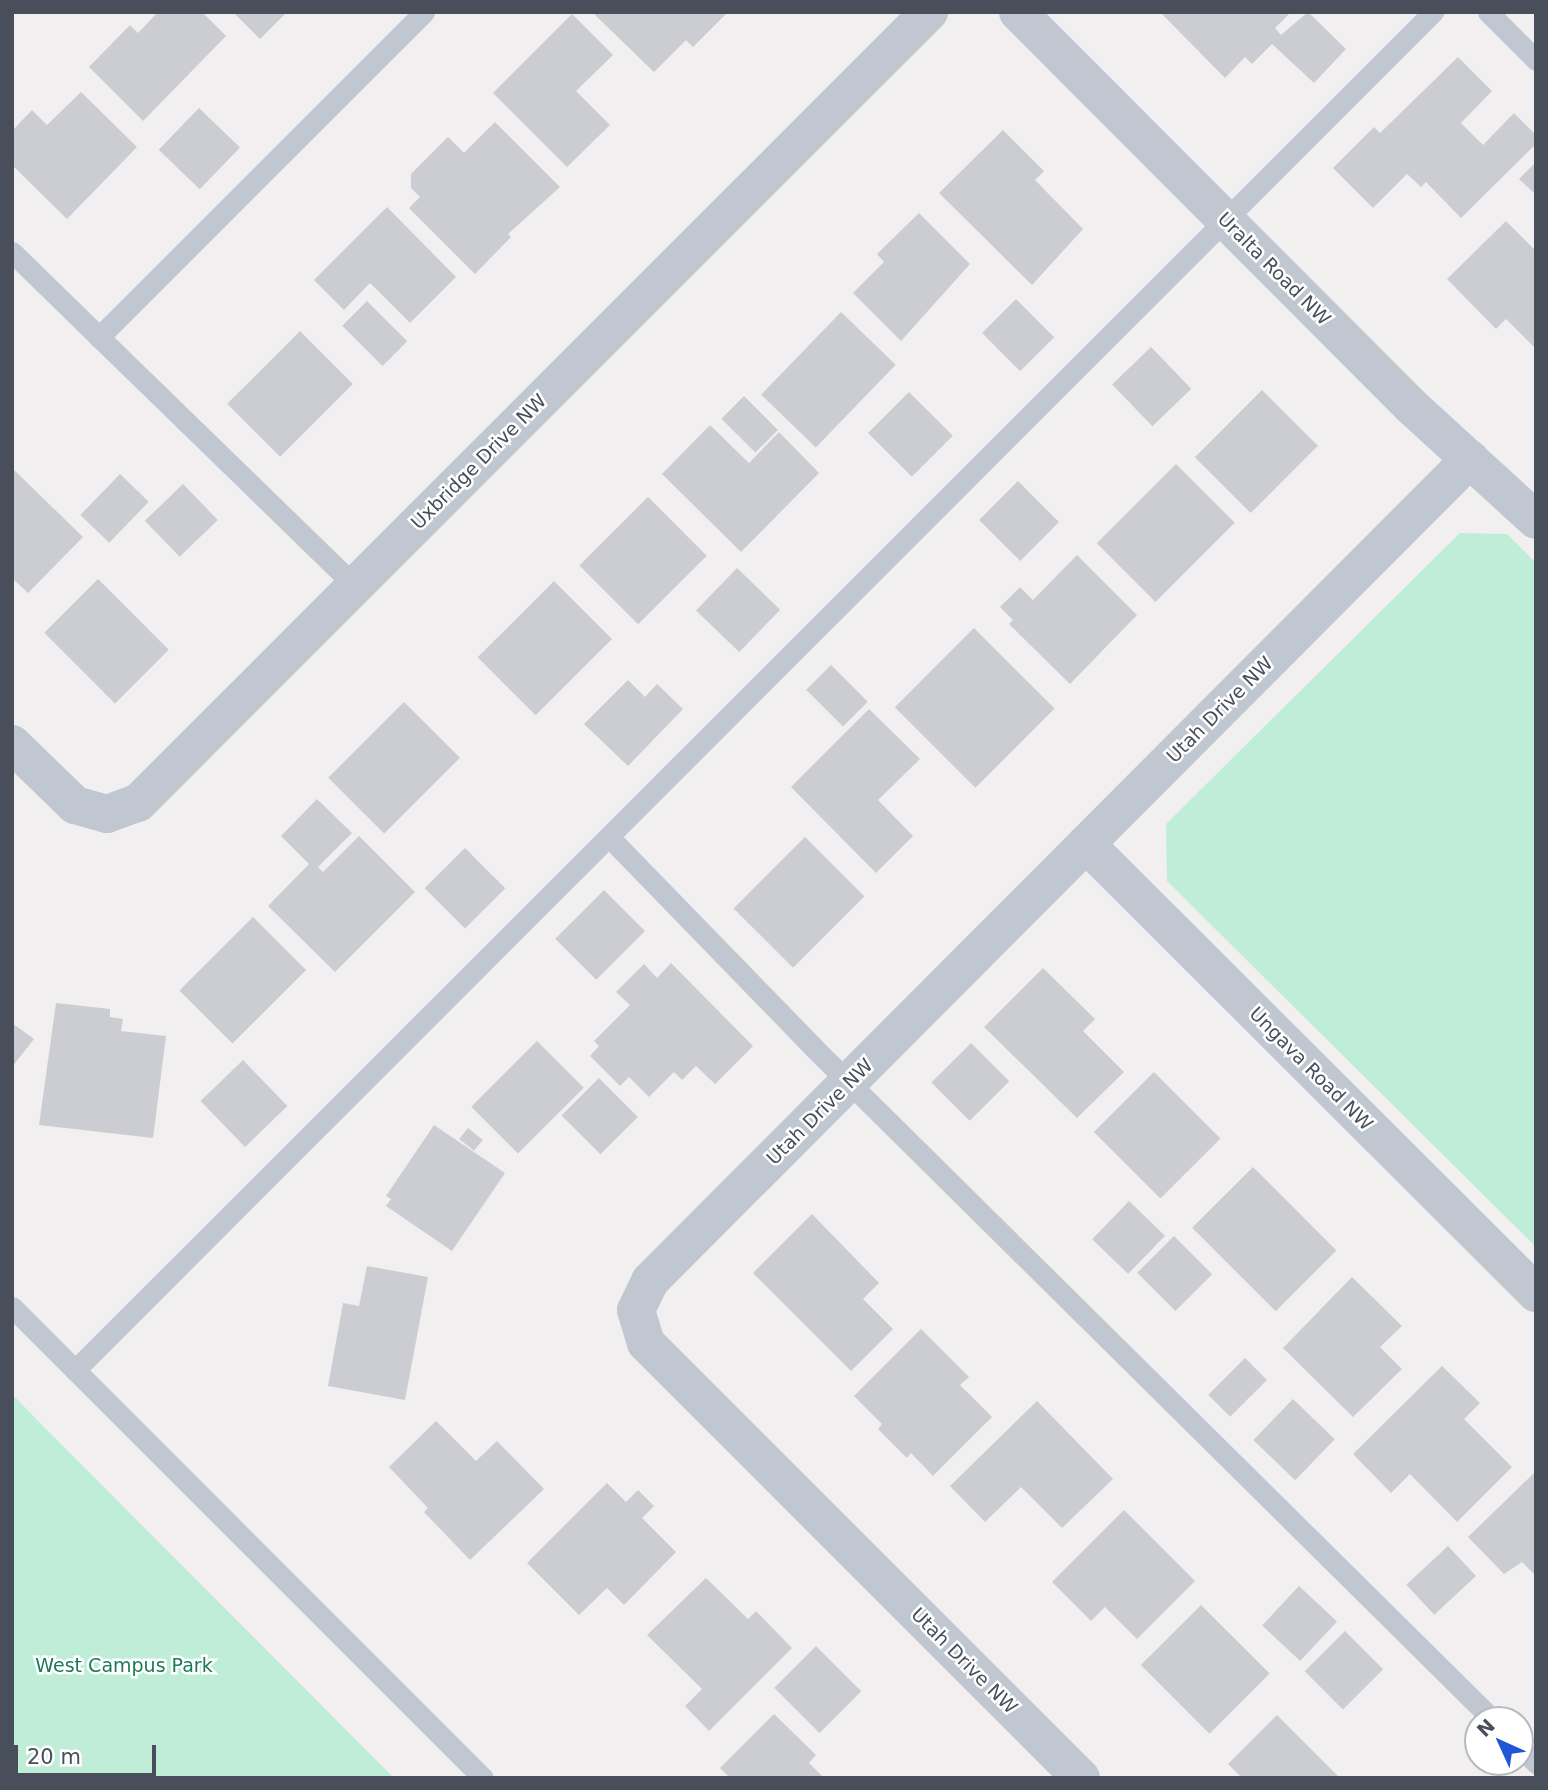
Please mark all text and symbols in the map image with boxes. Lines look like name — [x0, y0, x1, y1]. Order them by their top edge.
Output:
street label: Uralta Road NW — [1213, 208, 1335, 330]
street label: Uxbridge Drive NW — [407, 390, 551, 534]
street label: Utah Drive NW — [1162, 652, 1278, 768]
street label: Ungava Road NW — [1244, 1002, 1378, 1136]
street label: Utah Drive NW — [762, 1054, 878, 1170]
street label: Utah Drive NW — [906, 1603, 1022, 1719]
park label: West Campus Park — [35, 1655, 213, 1677]
north arrow — [1464, 1706, 1534, 1776]
text: N — [1472, 1714, 1499, 1741]
scale bar — [18, 1730, 159, 1774]
text: 20 m — [27, 1745, 81, 1769]

